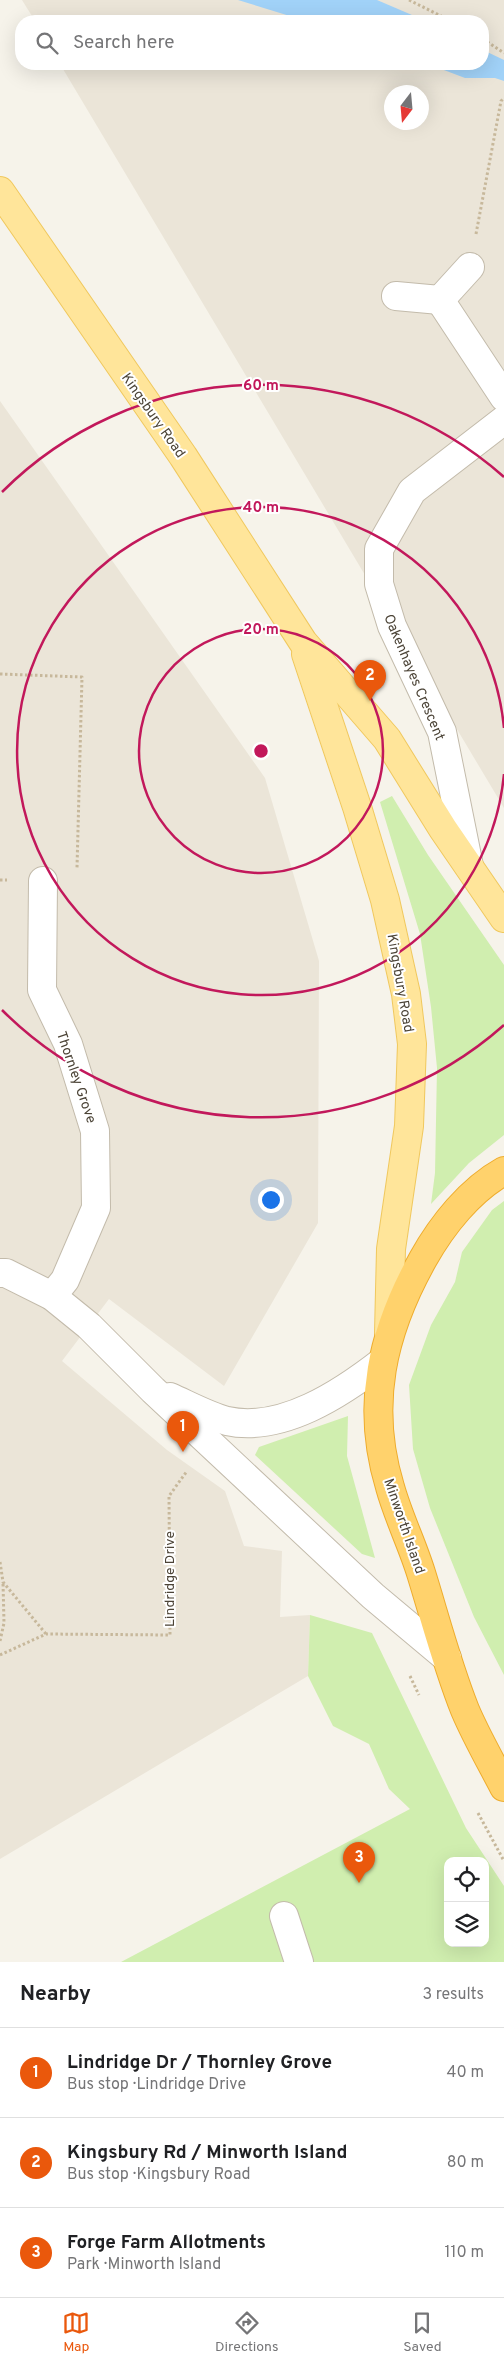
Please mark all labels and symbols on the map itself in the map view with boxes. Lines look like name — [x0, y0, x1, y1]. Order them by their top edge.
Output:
north arrow — [384, 85, 429, 130]
street label: Kingsbury Road — [117, 370, 188, 462]
text: 60 m — [243, 377, 279, 396]
text: 40 m — [243, 499, 279, 518]
street label: Oakenhayes Crescent — [379, 612, 448, 743]
text: 20 m — [243, 621, 279, 640]
pin: 2 — [354, 660, 386, 701]
centre of rings — [252, 742, 270, 760]
street label: Kingsbury Road — [382, 933, 417, 1034]
street label: Thornley Grove — [52, 1029, 99, 1126]
your location — [258, 1187, 284, 1213]
pin: 1 — [167, 1411, 199, 1452]
street label: Minworth Island — [379, 1477, 428, 1576]
street label: Lindridge Drive — [162, 1531, 179, 1627]
pin: 3 — [343, 1842, 375, 1883]

